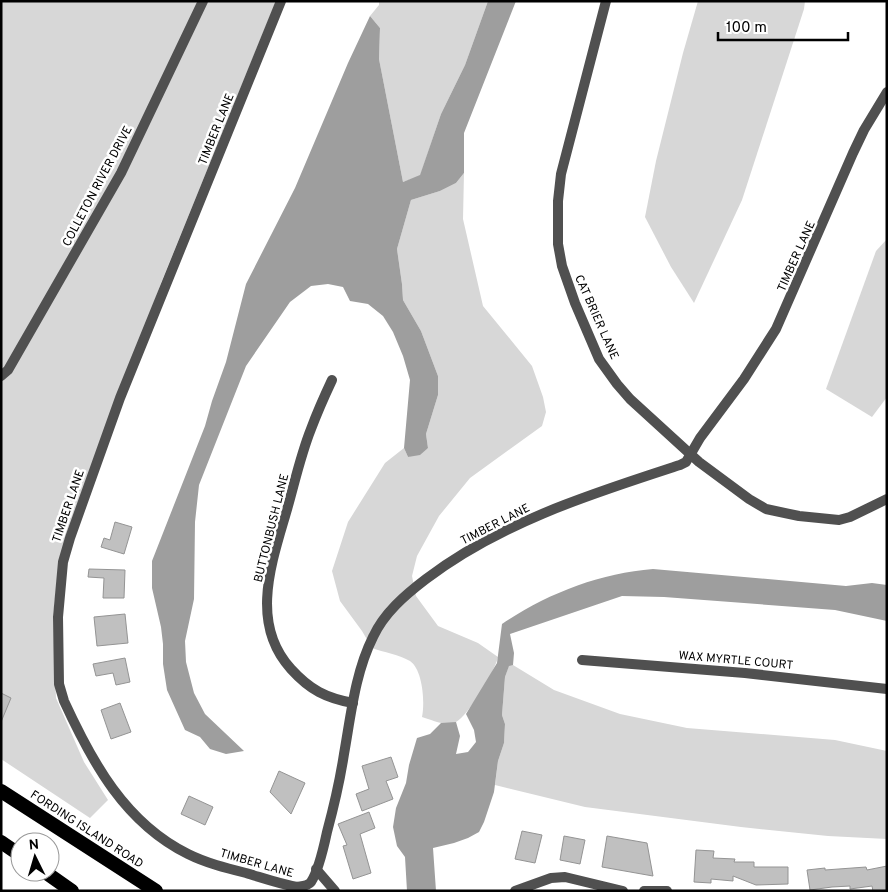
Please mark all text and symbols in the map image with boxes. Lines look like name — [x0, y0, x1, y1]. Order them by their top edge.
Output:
scale bar — [718, 10, 848, 42]
text: 100 m — [726, 19, 767, 38]
street label: TIMBER LANE — [195, 91, 239, 168]
street label: COLLETON RIVER DRIVE — [59, 123, 137, 250]
street label: TIMBER LANE — [774, 218, 820, 294]
street label: CAT BRIER LANE — [570, 273, 622, 362]
street label: TIMBER LANE — [49, 468, 89, 545]
street label: BUTTONBUSH LANE — [251, 472, 293, 584]
street label: TIMBER LANE — [458, 500, 533, 549]
street label: WAX MYRTLE COURT — [678, 648, 794, 674]
street label: FORDING ISLAND ROAD — [28, 787, 146, 871]
north arrow — [10, 832, 60, 882]
street label: TIMBER LANE — [218, 846, 296, 882]

